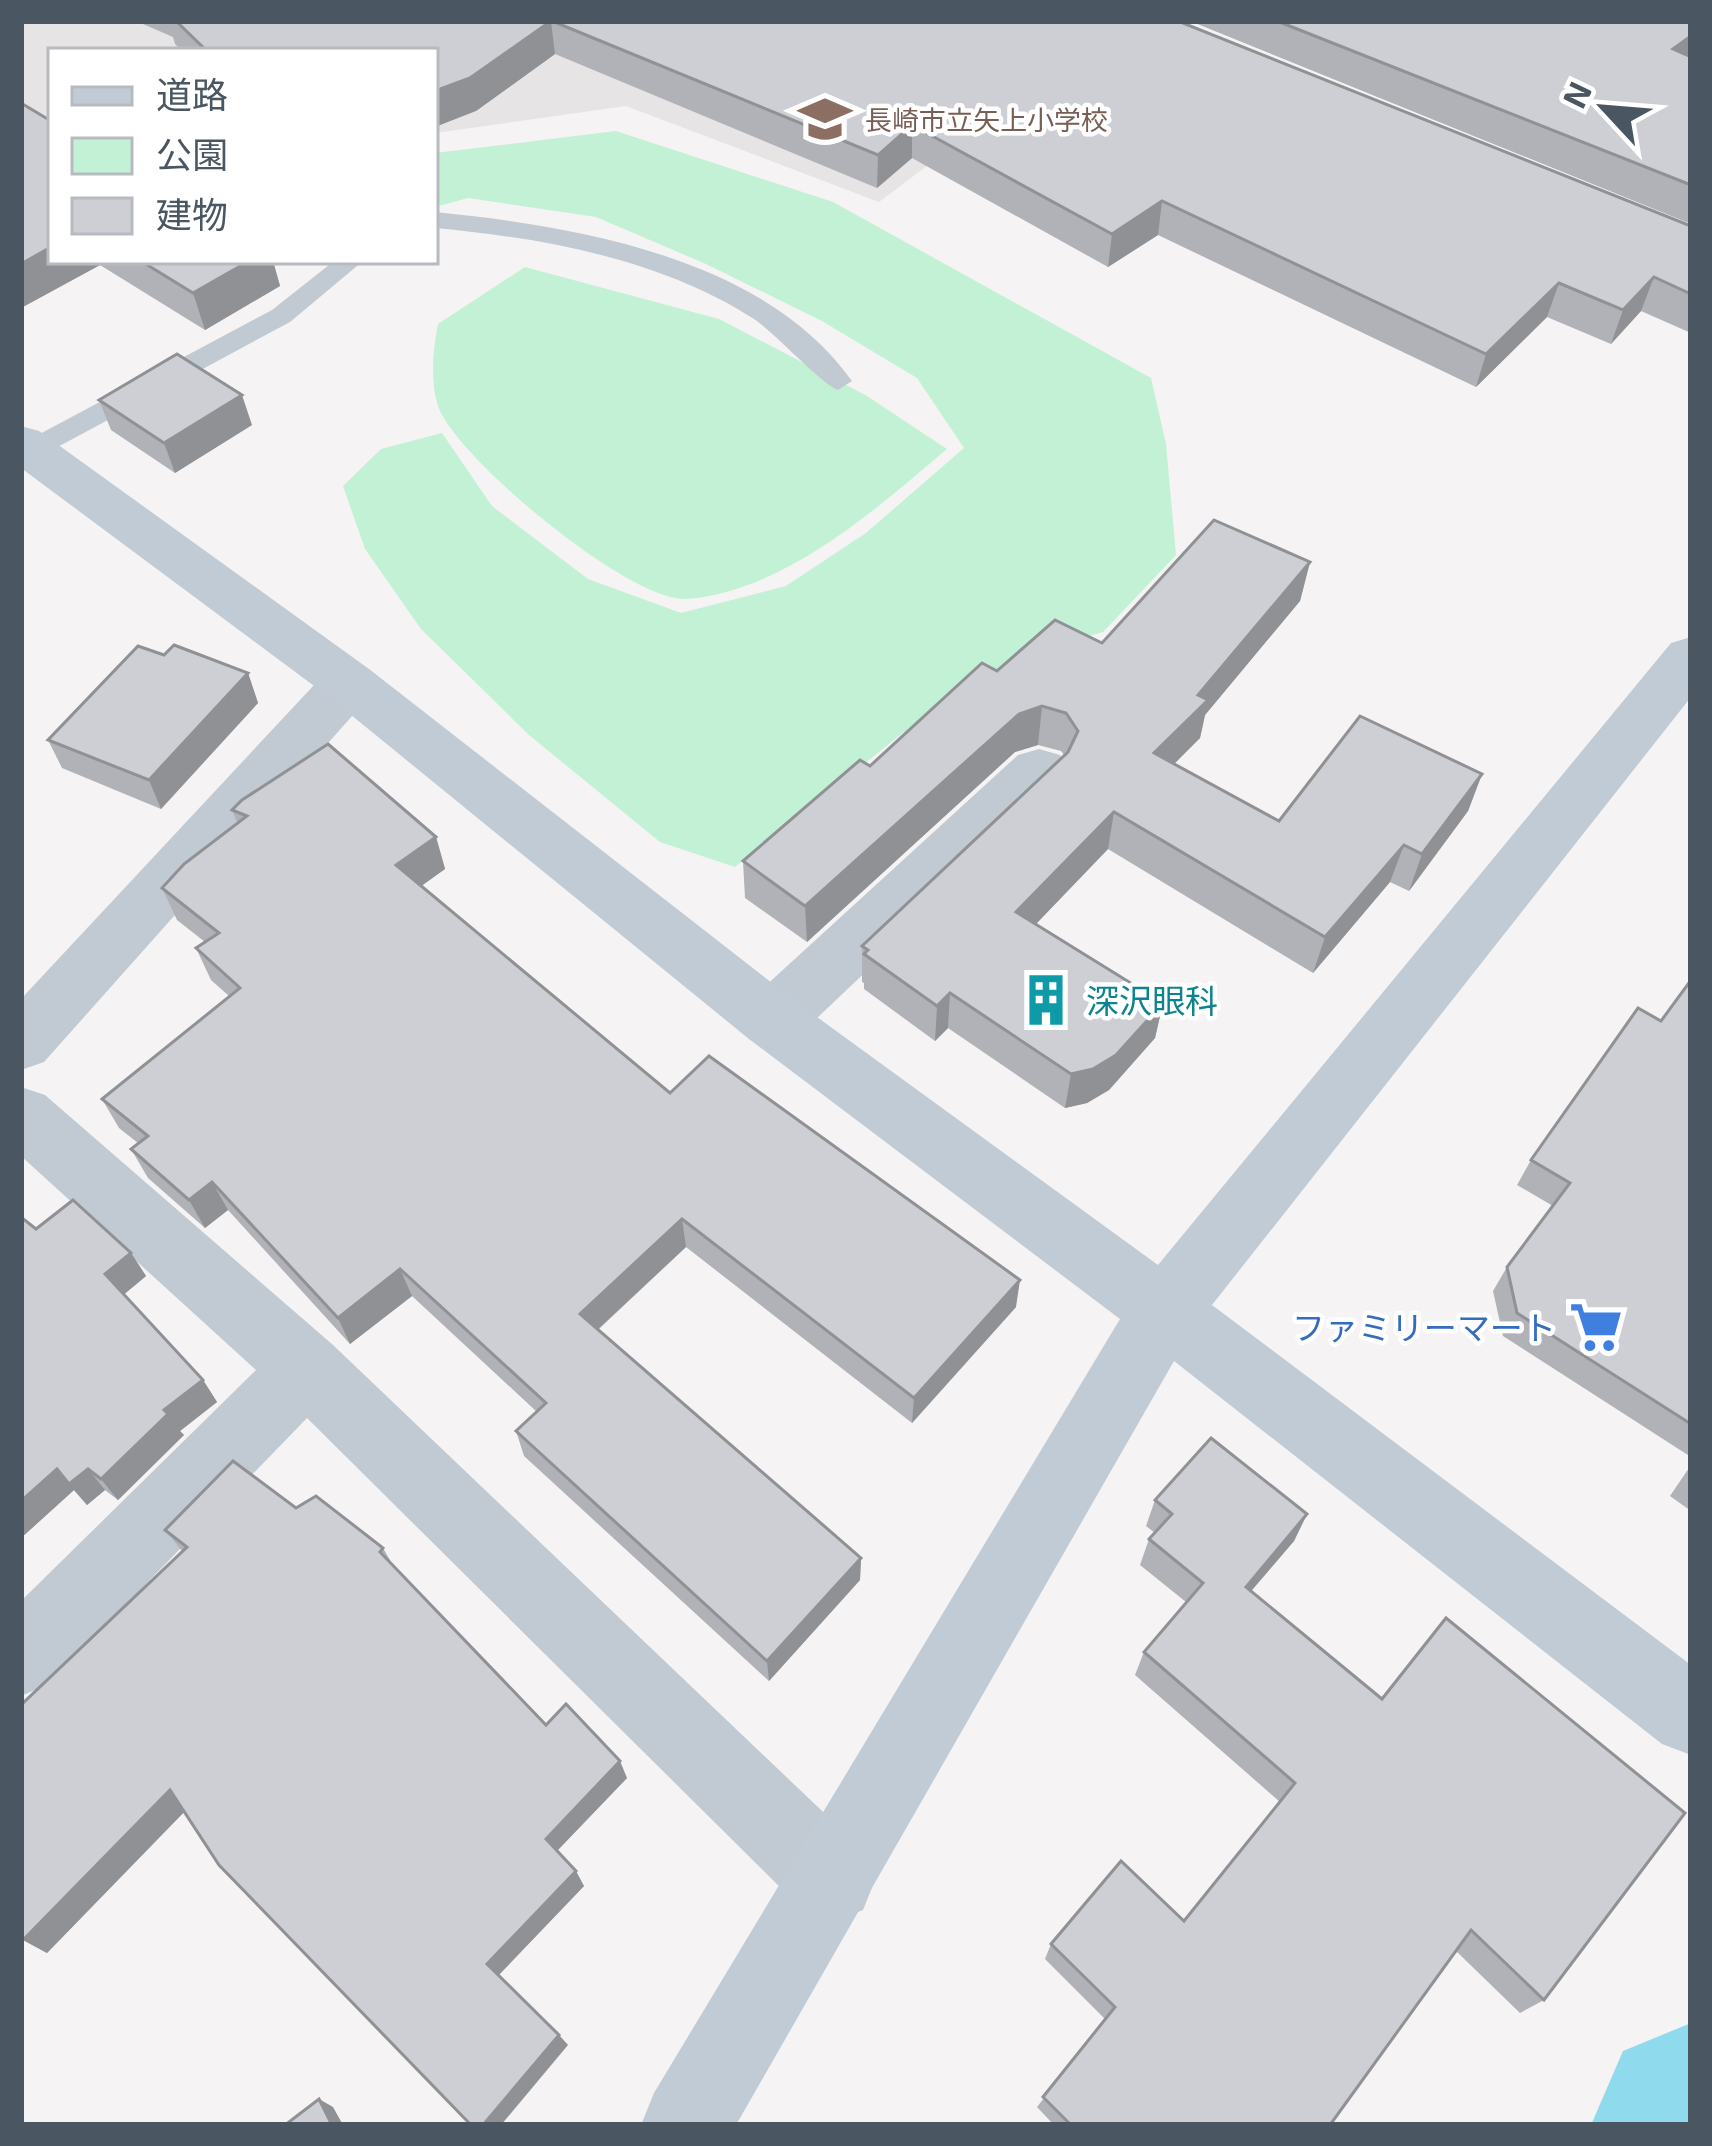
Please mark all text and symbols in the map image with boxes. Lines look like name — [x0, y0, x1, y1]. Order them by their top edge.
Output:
legend — [48, 48, 438, 264]
north arrow — [1544, 48, 1664, 168]
text: 道路 — [156, 72, 228, 115]
text: N — [1553, 75, 1599, 114]
school or university icon: 長崎市立矢上小学校 — [796, 90, 854, 148]
place label: 長崎市立矢上小学校 — [865, 103, 1108, 135]
text: 公園 — [156, 132, 228, 175]
text: 建物 — [156, 192, 228, 235]
building icon: 深沢眼科 — [1017, 971, 1075, 1029]
place label: 深沢眼科 — [1086, 980, 1218, 1020]
supermarket icon: ファミリーマート — [1567, 1298, 1625, 1356]
place label: ファミリーマート — [1292, 1307, 1556, 1347]

